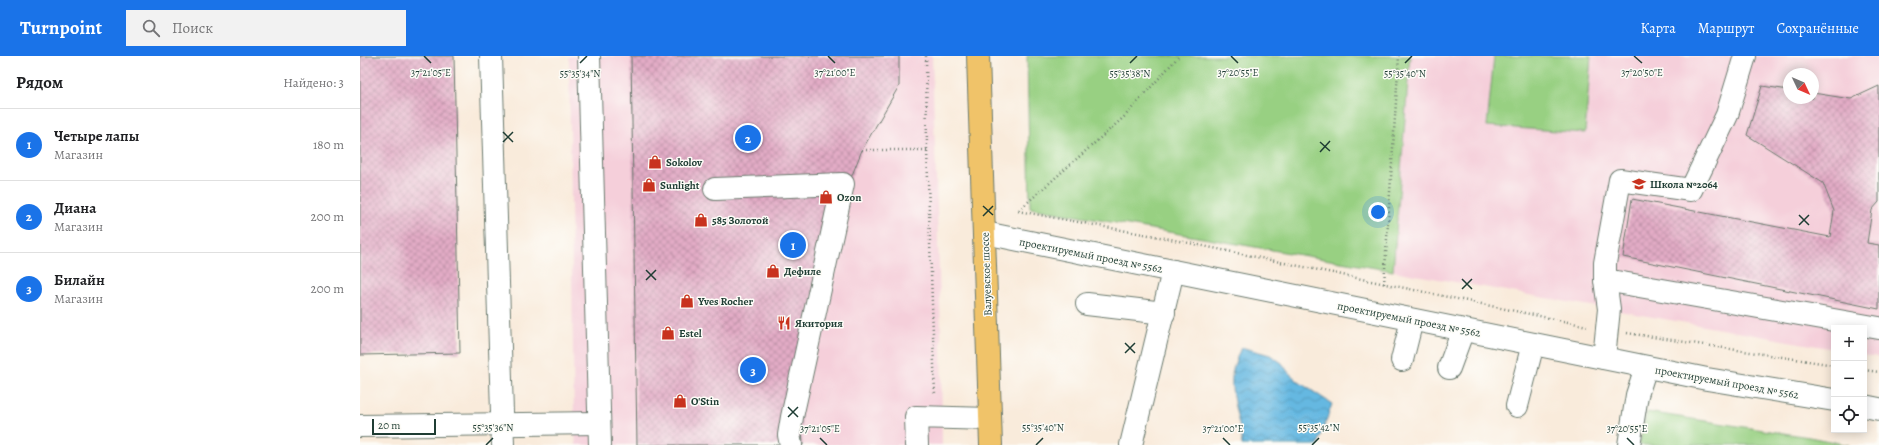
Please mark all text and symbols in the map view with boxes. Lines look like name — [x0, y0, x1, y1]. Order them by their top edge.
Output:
search box — [126, 10, 406, 46]
text: Turnpoint — [20, 15, 102, 41]
icon: search — [140, 17, 162, 39]
text: Поиск — [172, 18, 213, 38]
text: Карта — [1641, 19, 1676, 38]
text: Маршрут — [1698, 19, 1754, 38]
text: Сохранённые — [1776, 19, 1859, 38]
text: 37°21'05"E — [411, 66, 451, 79]
text: 37°21'00"E — [815, 66, 856, 79]
text: 37°20'55"E — [1218, 66, 1258, 79]
text: 37°20'50"E — [1621, 66, 1663, 79]
text: 55°35'34"N — [560, 67, 600, 80]
text: 55°35'38"N — [1109, 67, 1151, 80]
text: 55°35'40"N — [1384, 67, 1426, 80]
north arrow — [1783, 68, 1819, 104]
text: Рядом — [16, 71, 63, 94]
text: Найдено: 3 — [283, 74, 344, 91]
pin: 2 — [735, 123, 761, 153]
text: Четыре лапы — [54, 126, 139, 146]
text: 1 — [27, 136, 31, 153]
text: 180 m — [313, 136, 344, 153]
text: Магазин — [54, 146, 103, 163]
shop icon: Sokolov — [647, 154, 663, 170]
place label: Sokolov — [666, 155, 703, 170]
school or university icon: Школа №2064 — [1631, 176, 1647, 192]
shop icon: Sunlight — [641, 177, 657, 193]
place label: Школа №2064 — [1650, 177, 1718, 192]
place label: Sunlight — [660, 178, 700, 193]
shop icon: Ozon — [818, 189, 834, 205]
place label: Ozon — [837, 190, 861, 205]
text: Диана — [54, 198, 96, 218]
your location — [1368, 202, 1388, 222]
text: 2 — [26, 208, 32, 225]
text: 200 m — [311, 208, 344, 225]
shop icon: 585 Золотой — [693, 212, 709, 228]
place label: 585 Золотой — [712, 213, 769, 228]
text: Магазин — [54, 218, 103, 235]
pin: 1 — [780, 230, 806, 260]
street label: Валуевское шоссе — [978, 232, 995, 316]
street label: проектируемый проезд № 5562 — [1018, 234, 1164, 277]
shop icon: Дефиле — [765, 263, 781, 279]
place label: Дефиле — [784, 264, 821, 279]
text: Билайн — [54, 270, 105, 290]
text: 3 — [26, 280, 32, 297]
text: 200 m — [311, 280, 344, 297]
text: Магазин — [54, 290, 103, 307]
shop icon: Yves Rocher — [679, 293, 695, 309]
place label: Yves Rocher — [697, 294, 754, 309]
street label: проектируемый проезд № 5562 — [1336, 298, 1482, 341]
restaurant icon: Якитория — [776, 315, 792, 331]
place label: Якитория — [795, 316, 843, 331]
shop icon: Estel — [660, 325, 676, 341]
map controls — [1831, 325, 1867, 433]
button: + — [1831, 325, 1867, 361]
place label: Estel — [679, 326, 702, 341]
pin: 3 — [740, 355, 766, 385]
button: − — [1831, 361, 1867, 397]
street label: проектируемый проезд № 5562 — [1654, 362, 1800, 403]
shop icon: O'Stin — [672, 393, 688, 409]
place label: O'Stin — [691, 394, 719, 409]
button: locate — [1831, 397, 1867, 433]
scale bar — [372, 417, 436, 436]
text: 20 m — [378, 418, 400, 433]
text: 55°35'36"N — [473, 421, 513, 434]
text: 55°35'40"N — [1022, 421, 1064, 434]
text: 55°35'42"N — [1298, 421, 1340, 434]
text: 37°21'05"E — [800, 422, 840, 435]
text: 37°21'00"E — [1203, 422, 1244, 435]
text: 37°20'55"E — [1607, 422, 1647, 435]

